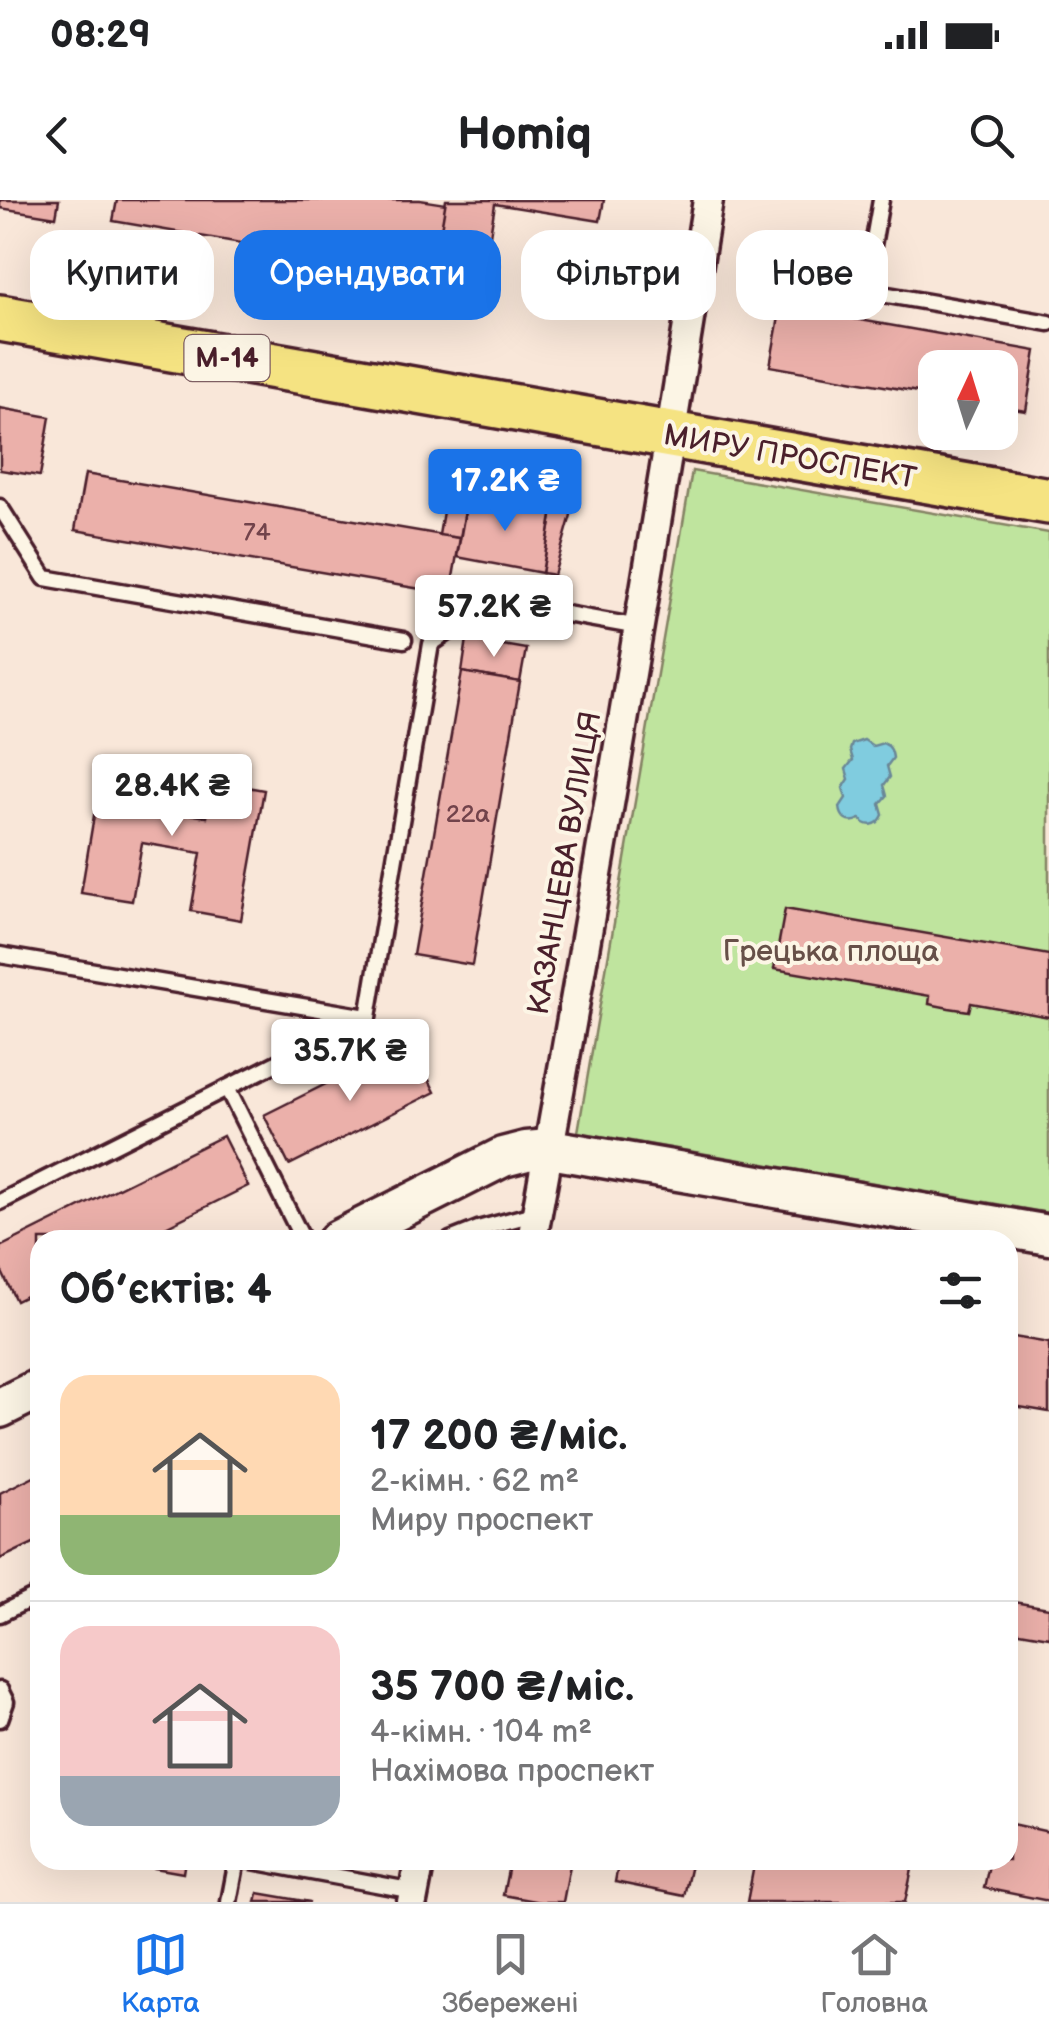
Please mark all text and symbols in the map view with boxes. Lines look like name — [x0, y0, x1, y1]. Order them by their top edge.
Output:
text: 08:29 — [50, 13, 151, 58]
icon: back — [30, 108, 85, 163]
text: Homiq — [457, 108, 592, 163]
icon: search — [964, 108, 1019, 163]
chip: Купити — [30, 230, 214, 320]
chip: Орендувати — [234, 230, 501, 320]
chip: Фільтри — [521, 230, 716, 320]
chip: Нове — [736, 230, 888, 320]
road number: М-14 — [184, 335, 270, 381]
north arrow — [918, 350, 1018, 450]
map controls — [918, 350, 1018, 450]
street label: МИРУ ПРОСПЕКТ — [661, 417, 920, 497]
pin: 17.2K ₴ — [413, 449, 597, 534]
text: 17.2K ₴ — [450, 462, 560, 501]
house number: 74 — [243, 517, 271, 548]
pin: 57.2K ₴ — [402, 575, 586, 660]
text: 57.2K ₴ — [437, 588, 551, 627]
street label: КАЗАНЦЕВА ВУЛИЦЯ — [521, 709, 609, 1017]
pin: 28.4K ₴ — [80, 754, 264, 839]
text: 28.4K ₴ — [114, 767, 230, 806]
house number: 22а — [446, 799, 490, 830]
park label: Грецька площа — [723, 934, 939, 970]
pin: 35.7K ₴ — [258, 1019, 442, 1104]
text: 35.7K ₴ — [293, 1032, 407, 1071]
icon: filters — [933, 1263, 988, 1318]
text: Об’єктів: 4 — [60, 1265, 272, 1316]
text: 17 200 ₴/міс. — [370, 1411, 628, 1462]
icon: home — [140, 1415, 260, 1535]
text: 2-кімн. · 62 m² — [370, 1462, 579, 1501]
text: Миру проспект — [370, 1501, 593, 1540]
text: 35 700 ₴/міс. — [370, 1662, 634, 1713]
icon: home — [140, 1666, 260, 1786]
text: 4-кімн. · 104 m² — [370, 1713, 592, 1752]
text: Нахімова проспект — [370, 1752, 654, 1791]
tab: Карта — [121, 1927, 200, 2020]
tab: Збережені — [442, 1927, 579, 2020]
tab: Головна — [821, 1927, 928, 2020]

